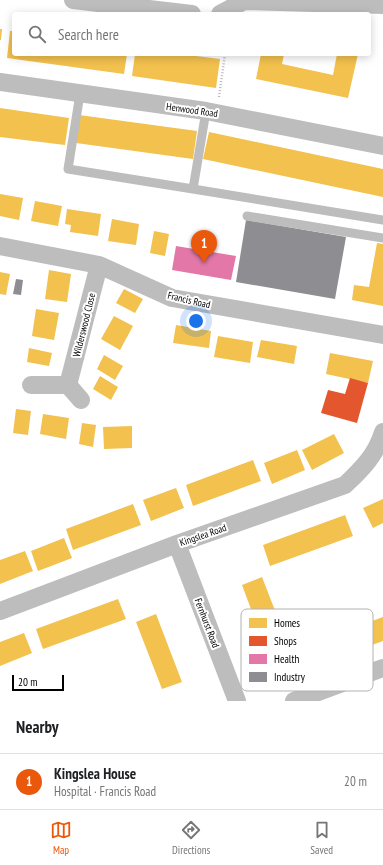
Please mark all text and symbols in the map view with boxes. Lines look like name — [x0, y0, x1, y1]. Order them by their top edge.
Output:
search box — [12, 12, 371, 56]
icon: search — [26, 23, 48, 45]
text: Search here — [58, 25, 119, 44]
street label: Henwood Road — [165, 100, 219, 120]
pin: 1 — [191, 230, 217, 263]
street label: Francis Road — [166, 289, 212, 311]
street label: Wilderswood Close — [70, 292, 98, 358]
your location — [186, 311, 206, 331]
street label: Kingslea Road — [178, 521, 228, 549]
street label: Fernhurst Road — [192, 596, 222, 650]
legend — [241, 609, 373, 691]
text: Homes — [274, 616, 300, 630]
text: Shops — [274, 634, 297, 648]
text: Health — [274, 652, 299, 666]
text: Industry — [274, 670, 306, 684]
scale bar — [12, 673, 64, 692]
text: 20 m — [18, 675, 37, 689]
text: Nearby — [16, 716, 59, 738]
text: Kingslea House — [54, 764, 136, 783]
text: 1 — [26, 773, 32, 790]
text: 20 m — [344, 773, 367, 790]
text: Hospital · Francis Road — [54, 783, 156, 800]
tab: Map — [50, 819, 72, 857]
tab: Directions — [172, 819, 210, 857]
tab: Saved — [310, 819, 333, 857]

